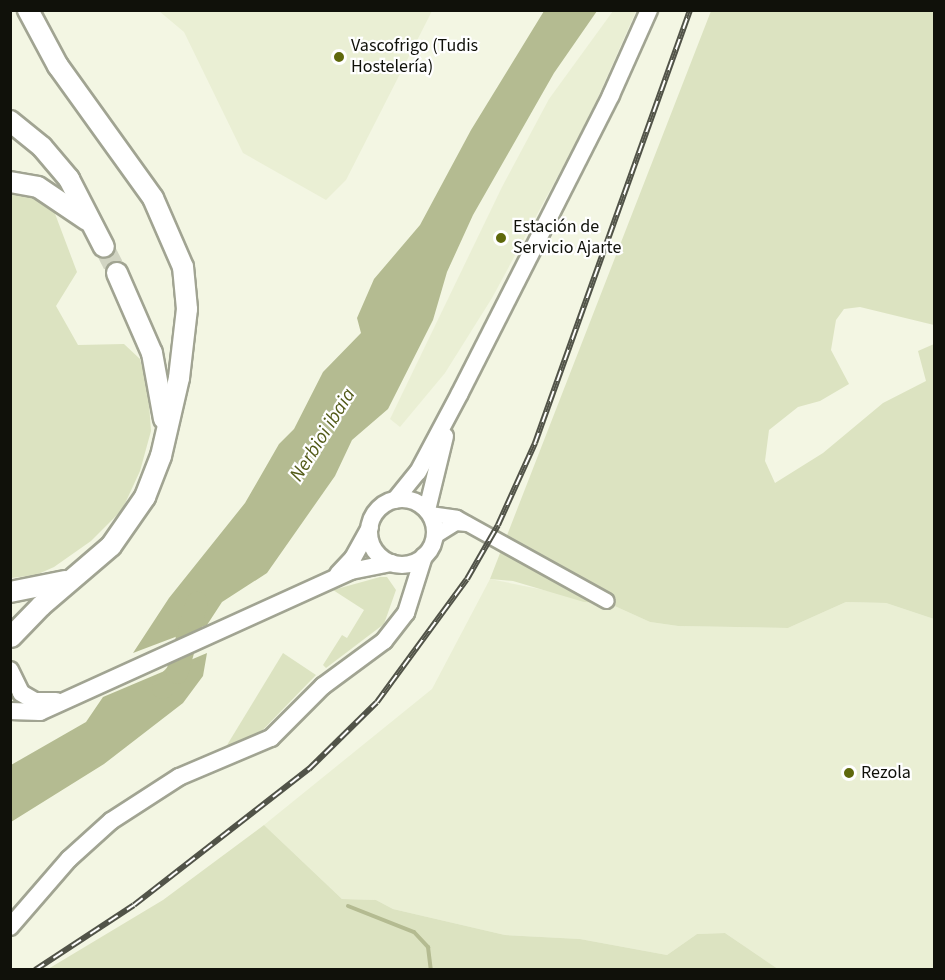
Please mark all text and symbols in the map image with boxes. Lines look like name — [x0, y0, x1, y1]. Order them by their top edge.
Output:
place label: Vascofrigo (Tudis Hostelería) — [351, 36, 478, 78]
marker: Vascofrigo (Tudis Hostelería) — [332, 50, 346, 64]
place label: Estación de Servicio Ajarte — [513, 217, 621, 260]
marker: Estación de Servicio Ajarte — [494, 231, 508, 245]
water label: Nerbioi ibaia — [285, 384, 361, 486]
place label: Rezola — [861, 762, 911, 784]
marker: Rezola — [842, 766, 856, 780]

